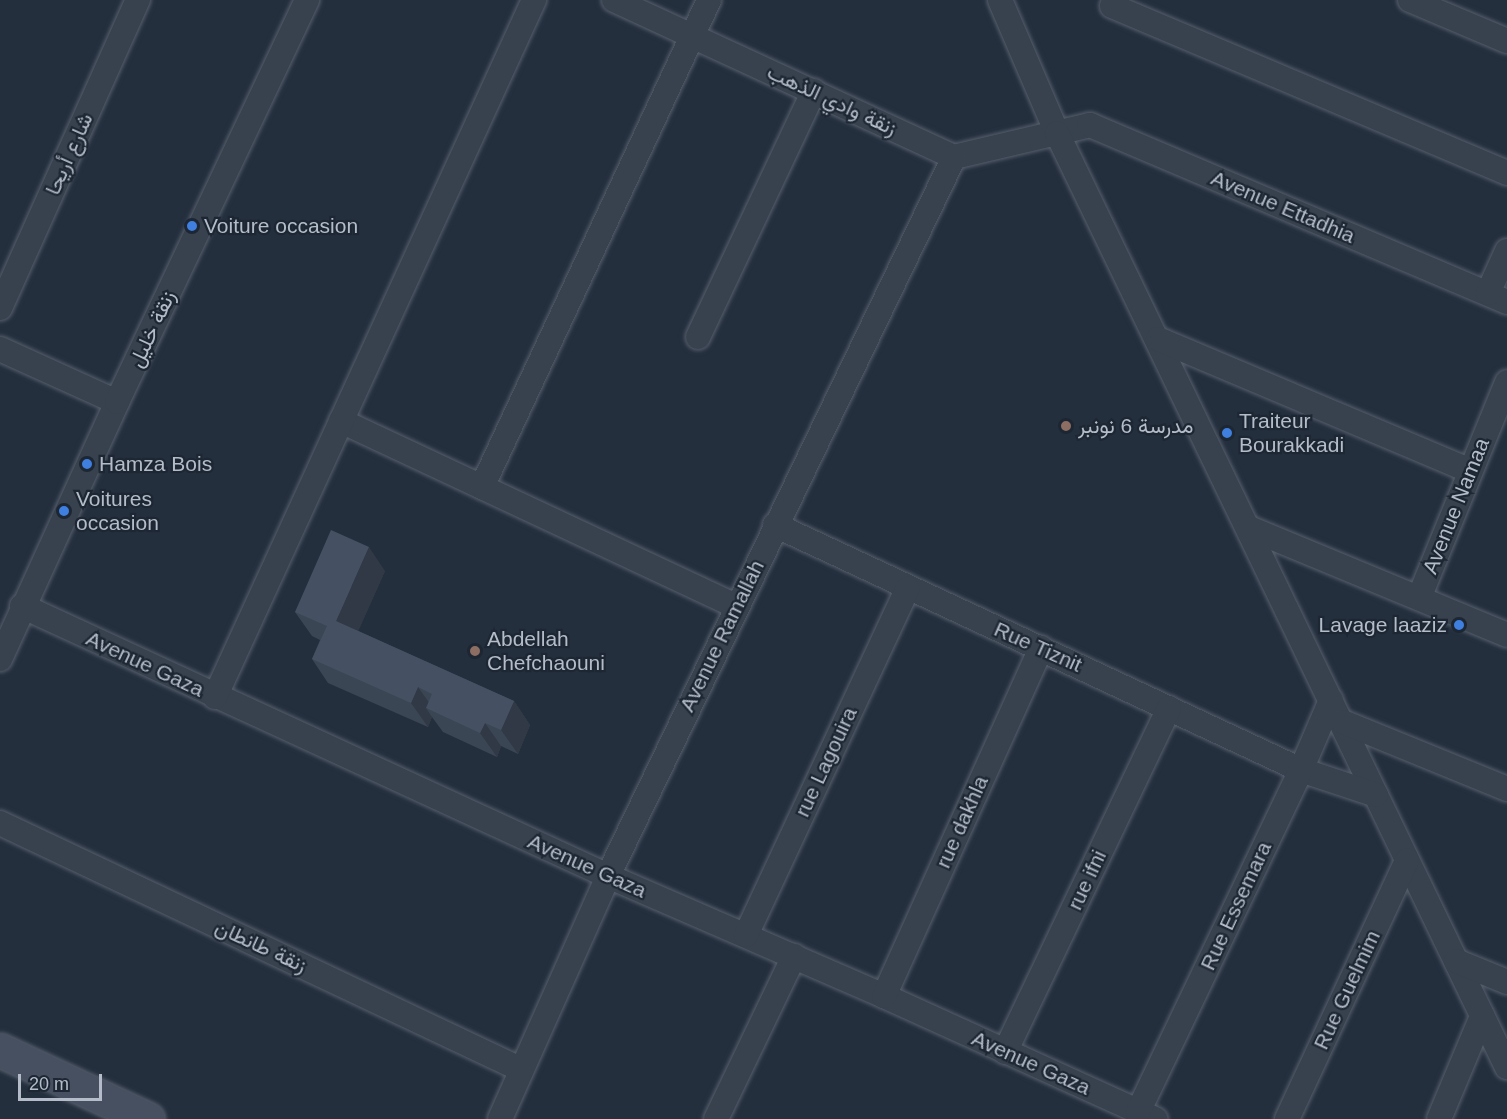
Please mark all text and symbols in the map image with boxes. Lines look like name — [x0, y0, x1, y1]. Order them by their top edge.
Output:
street label: زنقة وادي الذهب — [763, 59, 901, 141]
street label: شارع أريحا — [40, 109, 98, 199]
street label: Avenue Ettadhia — [1207, 165, 1359, 249]
place label: Voiture occasion — [204, 213, 358, 239]
marker: Voiture occasion — [185, 219, 199, 233]
street label: زنقة خليل — [123, 286, 181, 372]
place label: Traiteur Bourakkadi — [1239, 408, 1344, 458]
place label: مدرسة 6 نونبر — [1078, 413, 1193, 439]
marker: مدرسة 6 نونبر — [1059, 419, 1073, 433]
marker: Traiteur Bourakkadi — [1220, 426, 1234, 440]
street label: Avenue Namaa — [1417, 434, 1495, 578]
place label: Hamza Bois — [99, 451, 212, 477]
marker: Hamza Bois — [80, 457, 94, 471]
place label: Voitures occasion — [76, 486, 159, 536]
marker: Voitures occasion — [57, 504, 71, 518]
street label: Avenue Ramallah — [674, 556, 770, 716]
place label: Lavage laaziz — [1319, 612, 1447, 638]
street label: Rue Tiznit — [990, 616, 1086, 678]
marker: Lavage laaziz — [1452, 618, 1466, 632]
street label: Avenue Gaza — [82, 626, 208, 702]
place label: Abdellah Chefchaouni — [487, 626, 605, 676]
marker: Abdellah Chefchaouni — [468, 644, 482, 658]
street label: rue Lagouira — [790, 703, 862, 821]
street label: rue dakhla — [931, 772, 993, 872]
street label: Avenue Gaza — [524, 829, 650, 903]
street label: Rue Essemara — [1195, 838, 1277, 974]
street label: rue ifni — [1062, 846, 1112, 914]
street label: زنقة طانطان — [211, 914, 311, 978]
street label: Rue Guelmim — [1308, 927, 1386, 1053]
street label: Avenue Gaza — [968, 1026, 1094, 1100]
scale bar — [21, 1062, 105, 1100]
text: 20 m — [29, 1074, 69, 1094]

